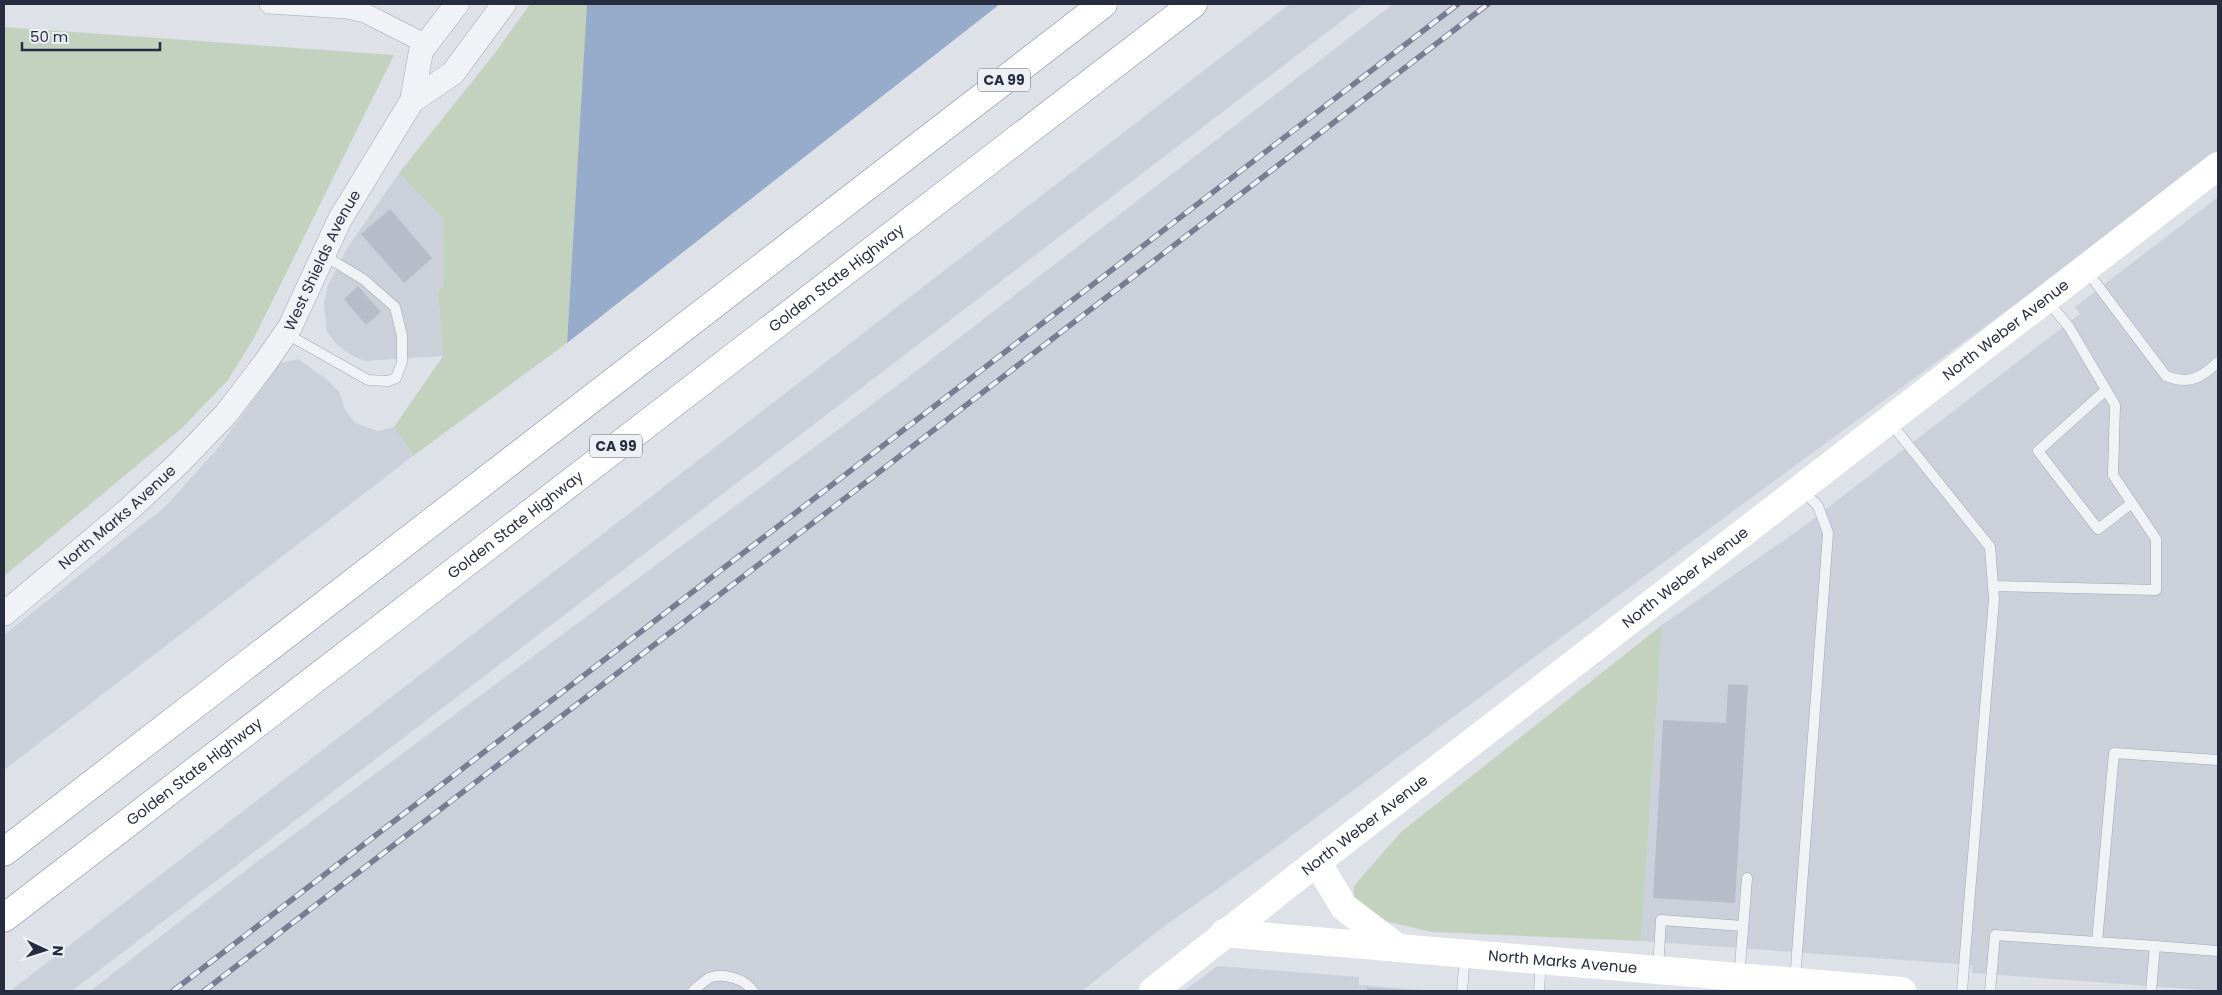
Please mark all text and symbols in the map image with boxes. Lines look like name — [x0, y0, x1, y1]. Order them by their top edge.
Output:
scale bar — [22, 20, 160, 52]
text: 50 m — [30, 26, 68, 47]
road number: CA 99 — [978, 68, 1030, 92]
street label: West Shields Avenue — [279, 186, 365, 334]
street label: Golden State Highway — [764, 218, 909, 337]
street label: North Weber Avenue — [1938, 274, 2073, 385]
road number: CA 99 — [590, 434, 642, 458]
street label: North Marks Avenue — [54, 460, 180, 574]
street label: Golden State Highway — [443, 465, 588, 583]
street label: North Weber Avenue — [1618, 522, 1752, 633]
street label: Golden State Highway — [122, 712, 267, 830]
street label: North Weber Avenue — [1297, 769, 1432, 880]
north arrow — [20, 925, 70, 975]
text: N — [48, 945, 68, 957]
street label: North Marks Avenue — [1487, 945, 1638, 978]

